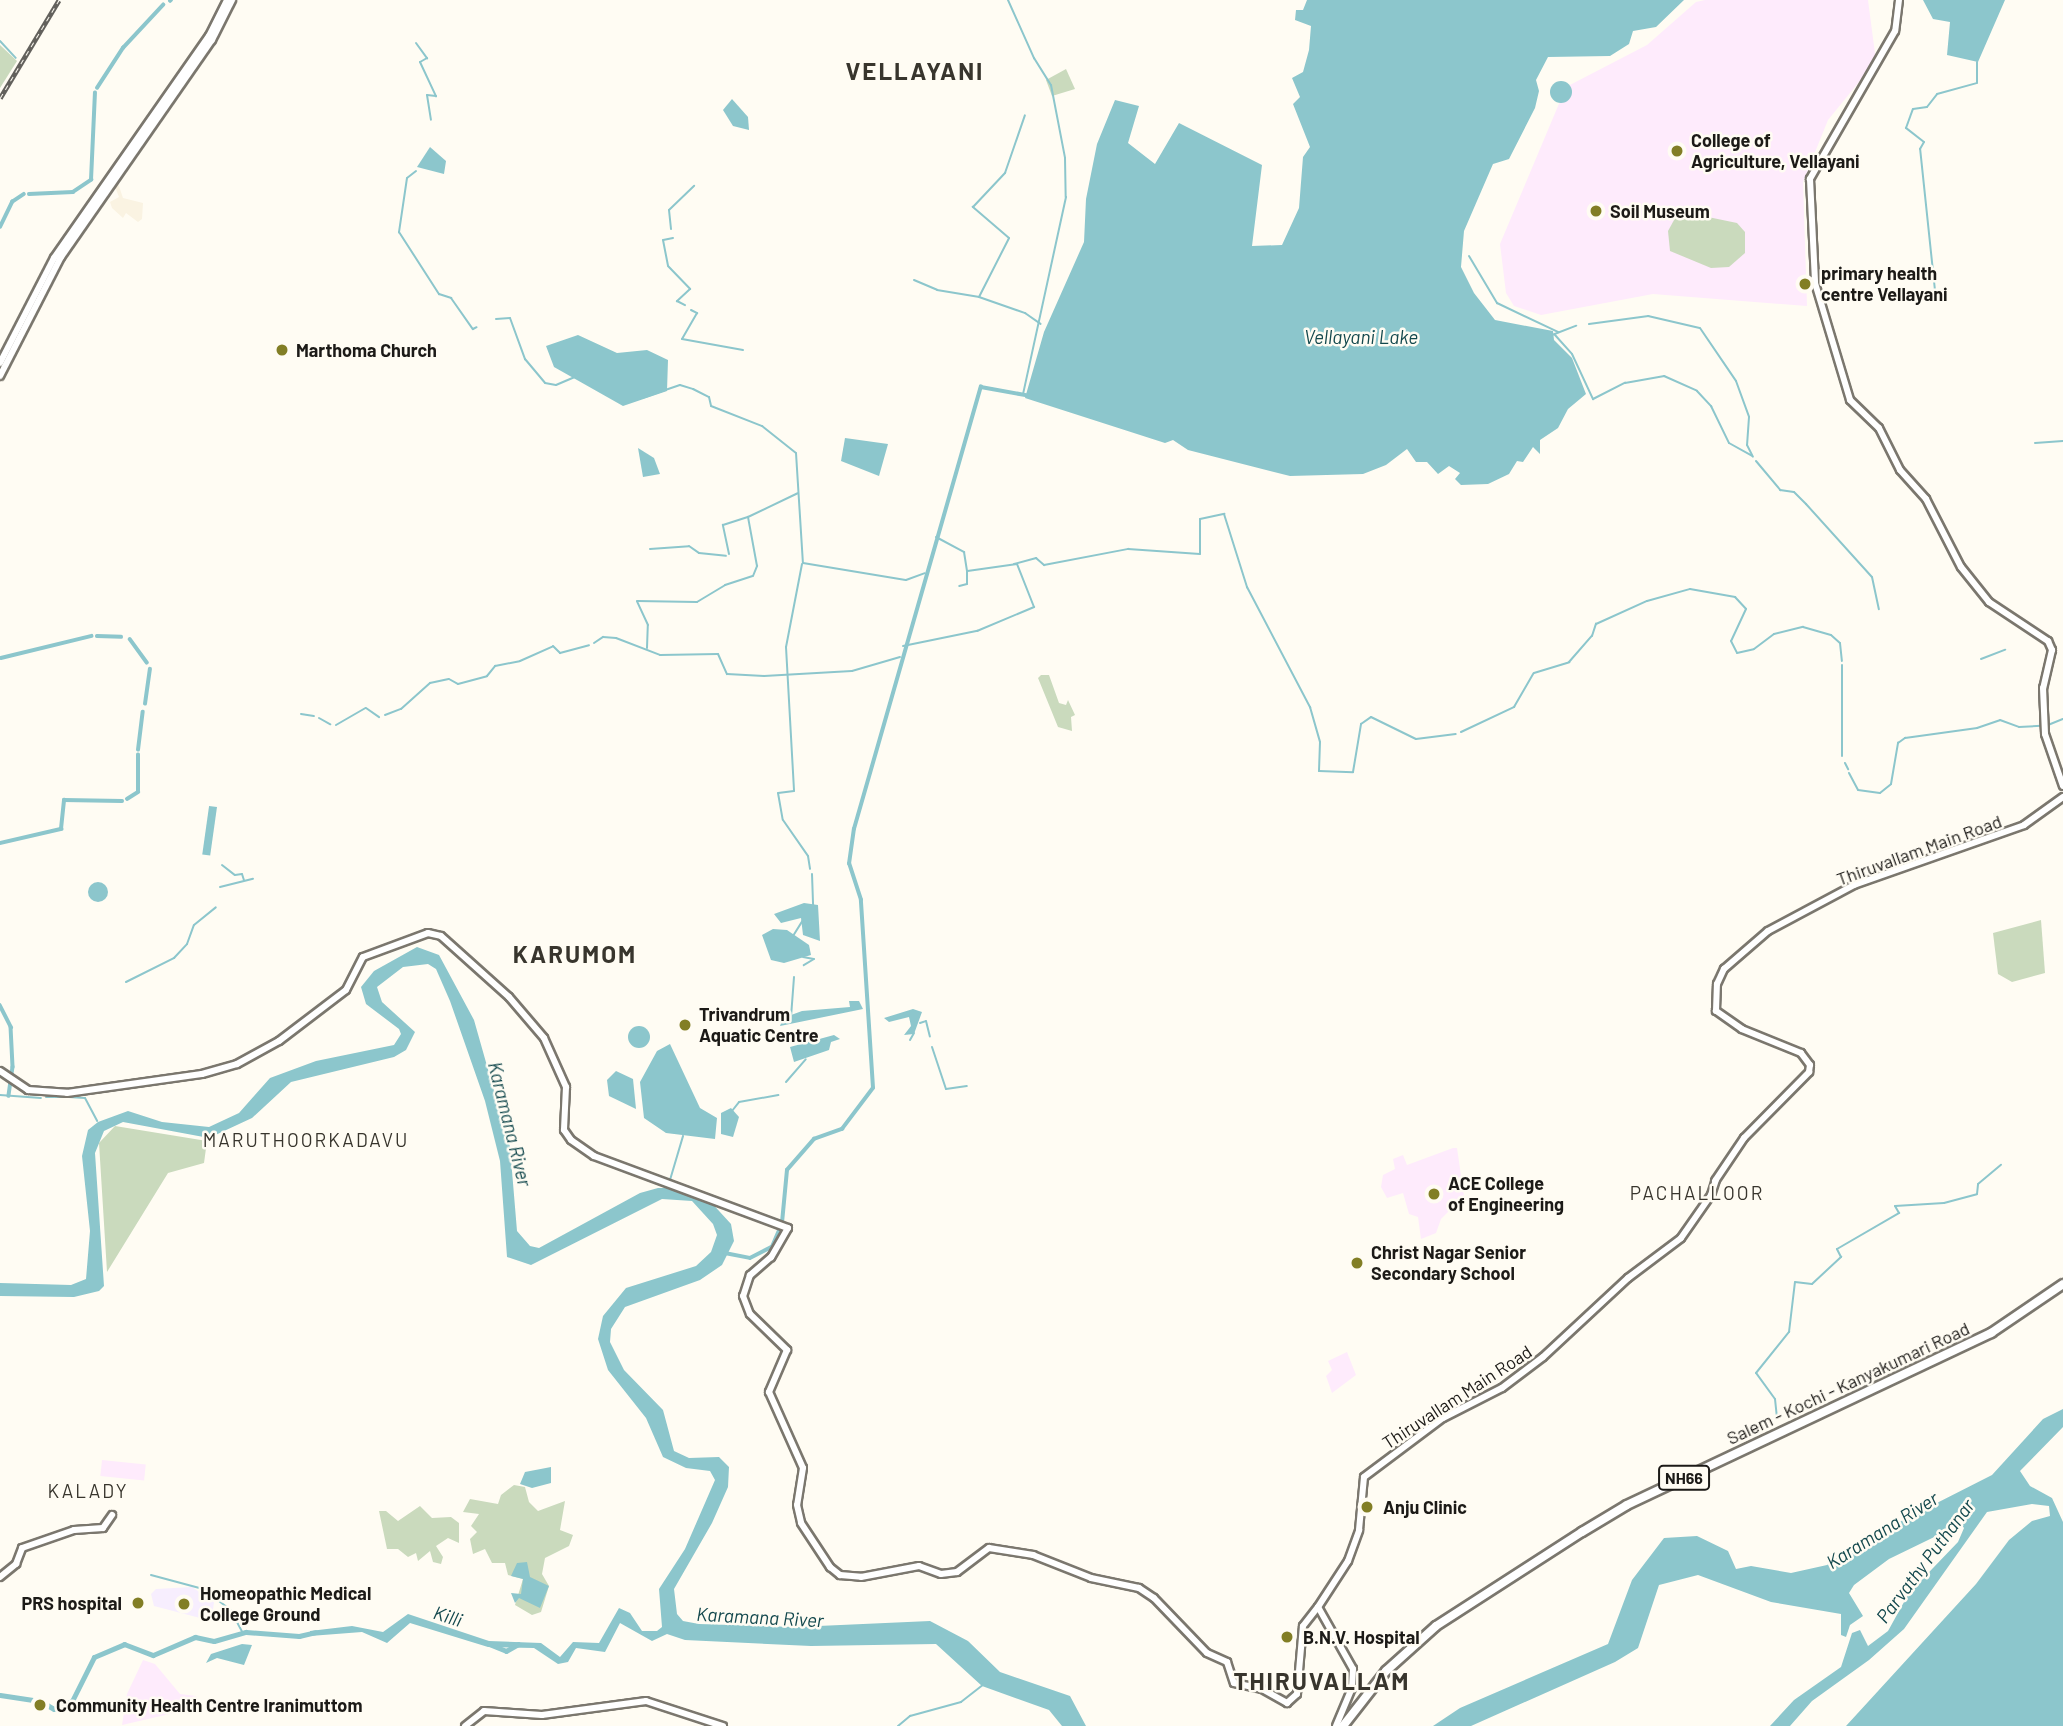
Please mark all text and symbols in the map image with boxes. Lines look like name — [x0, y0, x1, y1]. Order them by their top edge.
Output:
district label: VELLAYANI — [847, 57, 983, 85]
place label: College of Agriculture, Vellayani — [1691, 130, 1860, 172]
marker: College of Agriculture, Vellayani — [1669, 143, 1685, 159]
place label: Soil Museum — [1610, 200, 1710, 222]
marker: Soil Museum — [1588, 203, 1604, 219]
place label: primary health centre Vellayani — [1821, 263, 1948, 306]
marker: primary health centre Vellayani — [1795, 274, 1815, 294]
water label: Vellayani Lake — [1304, 326, 1418, 348]
place label: Marthoma Church — [296, 339, 437, 361]
marker: Marthoma Church — [274, 342, 290, 358]
street label: Thiruvallam Main Road — [1834, 810, 2004, 890]
district label: KARUMOM — [514, 940, 636, 968]
place label: Trivandrum Aquatic Centre — [699, 1004, 819, 1046]
marker: Trivandrum Aquatic Centre — [677, 1017, 693, 1033]
water label: Karamana River — [484, 1059, 536, 1189]
district label: MARUTHOORKADAVU — [205, 1129, 407, 1151]
place label: ACE College of Engineering — [1448, 1173, 1564, 1216]
district label: PACHALLOOR — [1631, 1182, 1763, 1204]
marker: ACE College of Engineering — [1426, 1186, 1442, 1202]
place label: Christ Nagar Senior Secondary School — [1371, 1242, 1526, 1284]
marker: Christ Nagar Senior Secondary School — [1349, 1255, 1365, 1271]
street label: Salem - Kochi - Kanyakumari Road — [1723, 1317, 1973, 1449]
street label: Thiruvallam Main Road — [1378, 1341, 1536, 1453]
road number: NH66 — [1658, 1466, 1710, 1490]
district label: KALADY — [48, 1480, 128, 1502]
water label: Karamana River — [1822, 1487, 1942, 1573]
water label: Parvathy Puthanar — [1871, 1495, 1979, 1627]
place label: Anju Clinic — [1383, 1496, 1467, 1518]
marker: Anju Clinic — [1357, 1497, 1377, 1517]
place label: Homeopathic Medical College Ground — [200, 1583, 371, 1626]
place label: PRS hospital — [21, 1592, 122, 1614]
marker: PRS hospital — [128, 1593, 148, 1613]
marker: Homeopathic Medical College Ground — [174, 1594, 194, 1614]
water label: Killi — [431, 1601, 465, 1631]
water label: Karamana River — [696, 1602, 824, 1632]
place label: B.N.V. Hospital — [1303, 1626, 1420, 1648]
marker: B.N.V. Hospital — [1277, 1627, 1297, 1647]
district label: THIRUVALLAM — [1235, 1667, 1409, 1695]
place label: Community Health Centre Iranimuttom — [56, 1694, 362, 1716]
marker: Community Health Centre Iranimuttom — [30, 1695, 50, 1715]

